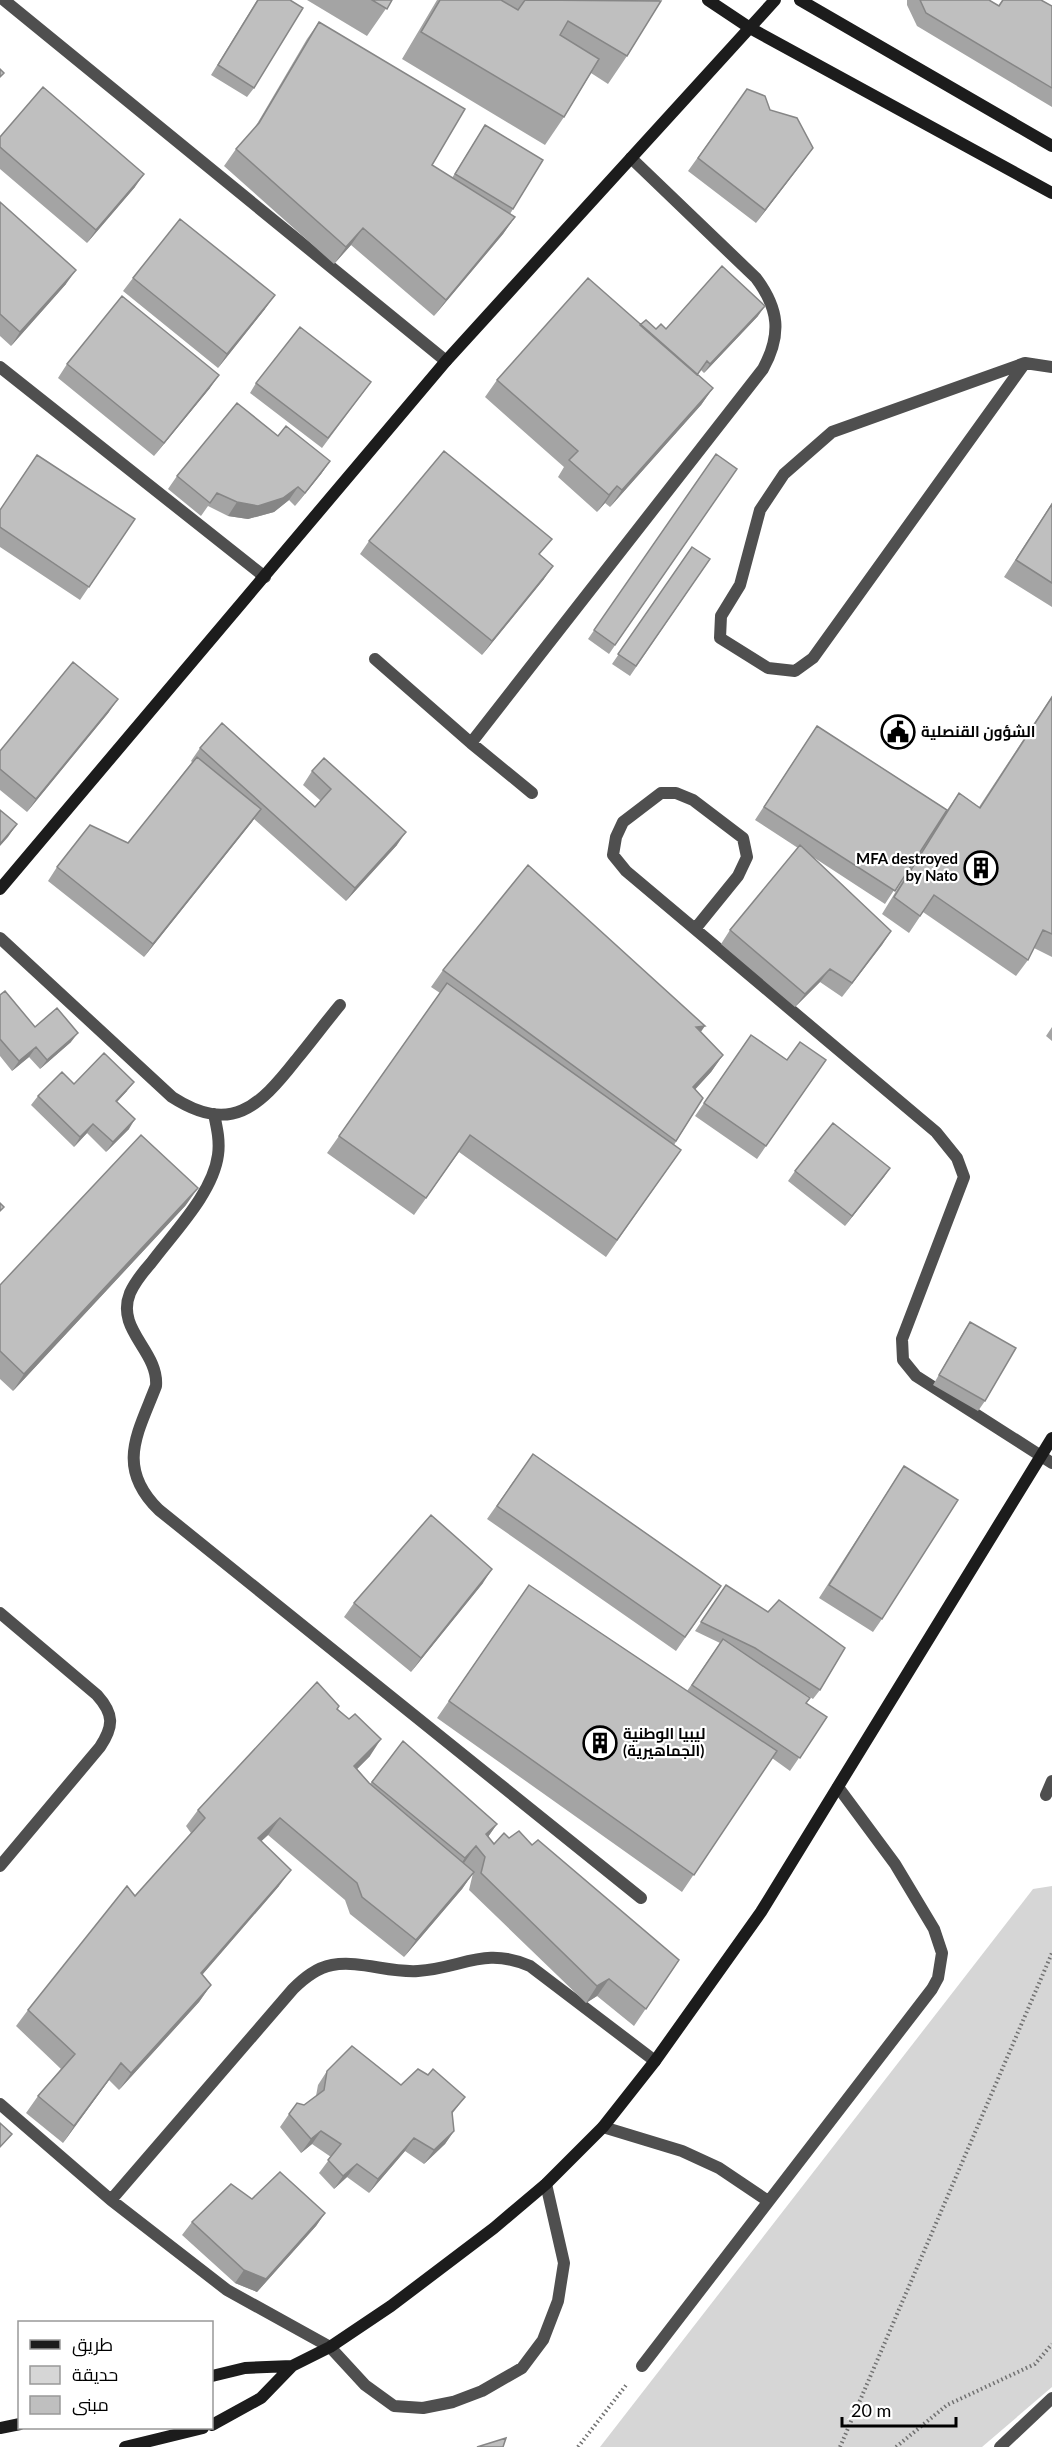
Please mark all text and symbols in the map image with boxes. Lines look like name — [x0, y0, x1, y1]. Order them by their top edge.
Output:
public building icon: الشؤون القنصلية — [880, 714, 916, 750]
place label: الشؤون القنصلية — [921, 722, 1035, 741]
place label: MFA destroyed by Nato — [856, 849, 958, 884]
building icon: MFA destroyed by Nato — [963, 850, 999, 886]
place label: ليبيا الوطنية (الجماهيرية) — [623, 1724, 705, 1760]
building icon: ليبيا الوطنية (الجماهيرية) — [582, 1725, 618, 1761]
legend — [18, 2321, 213, 2429]
text: طريق — [72, 2333, 113, 2357]
text: حديقة — [72, 2363, 118, 2385]
scale bar — [842, 2390, 956, 2428]
text: مبنى — [72, 2393, 109, 2416]
text: 20 m — [851, 2399, 891, 2421]

